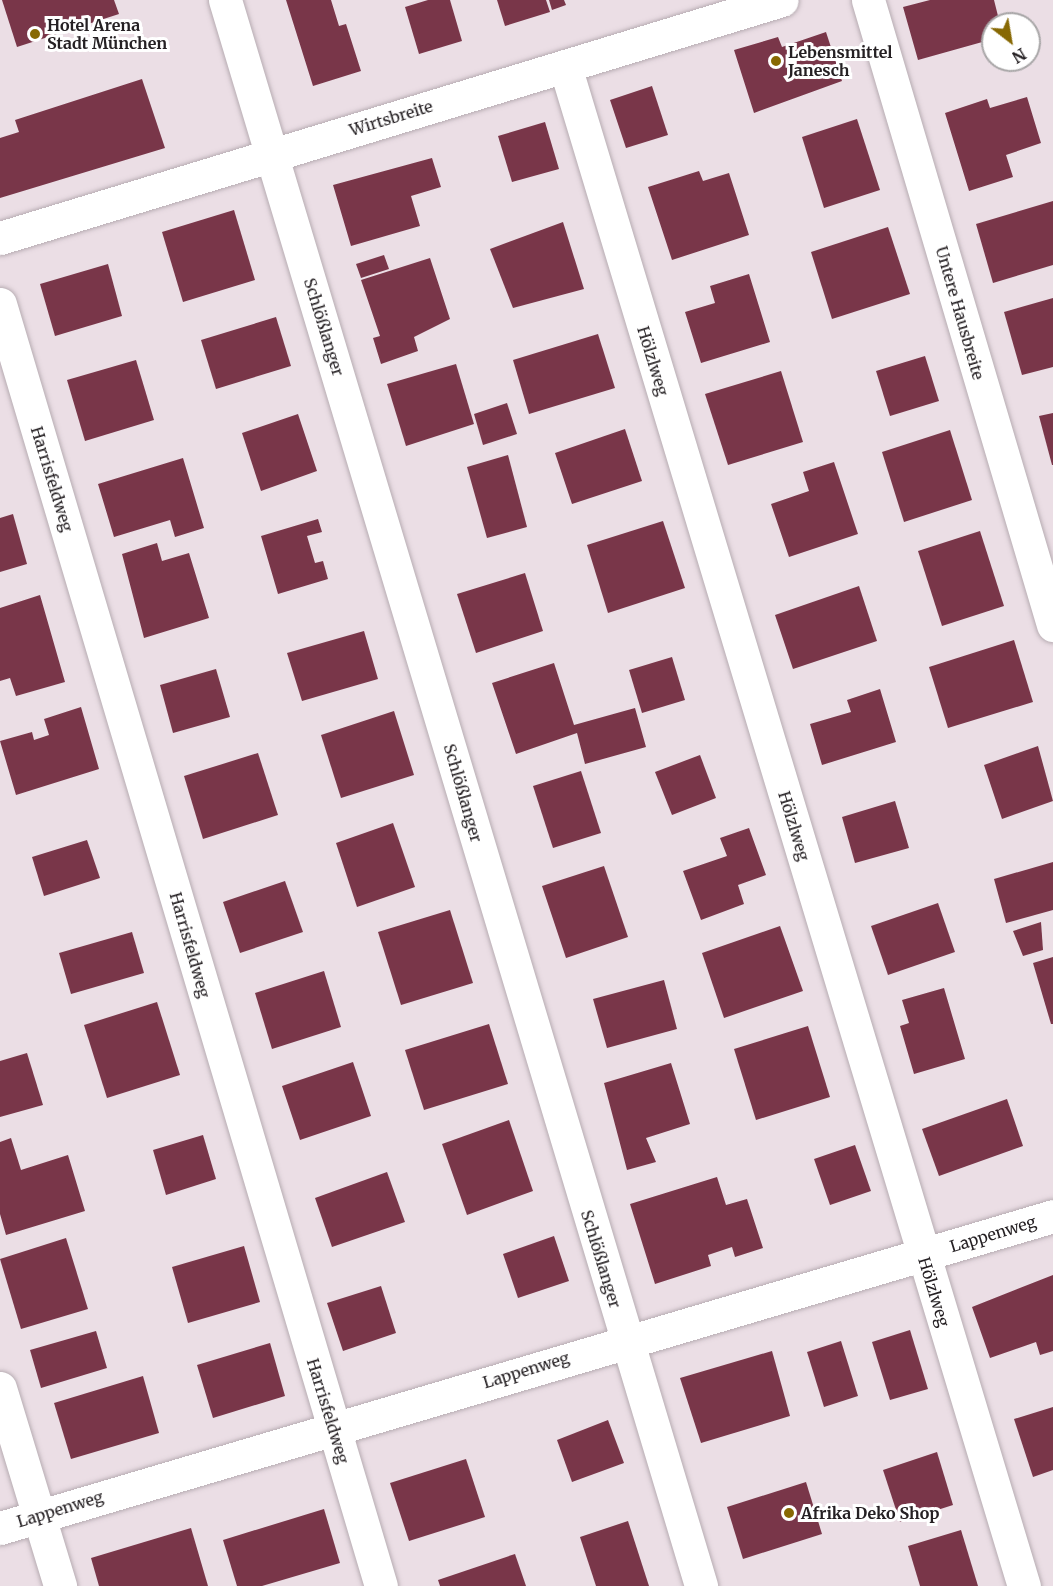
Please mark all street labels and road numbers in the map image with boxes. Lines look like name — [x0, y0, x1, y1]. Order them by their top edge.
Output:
street label: Wirtsbreite — [347, 96, 435, 140]
street label: Untere Hausbreite — [932, 244, 988, 382]
street label: Schlößlanger — [300, 276, 348, 378]
street label: Hölzlweg — [633, 324, 673, 398]
street label: Harrisfeldweg — [27, 424, 77, 534]
street label: Schlößlanger — [440, 742, 486, 844]
street label: Hölzlweg — [774, 789, 814, 863]
street label: Harrisfeldweg — [166, 890, 214, 1000]
street label: Schlößlanger — [577, 1208, 625, 1310]
street label: Lappenweg — [948, 1212, 1038, 1256]
street label: Hölzlweg — [914, 1255, 954, 1329]
street label: Lappenweg — [481, 1348, 571, 1392]
street label: Harrisfeldweg — [303, 1356, 353, 1466]
street label: Lappenweg — [15, 1487, 105, 1531]

